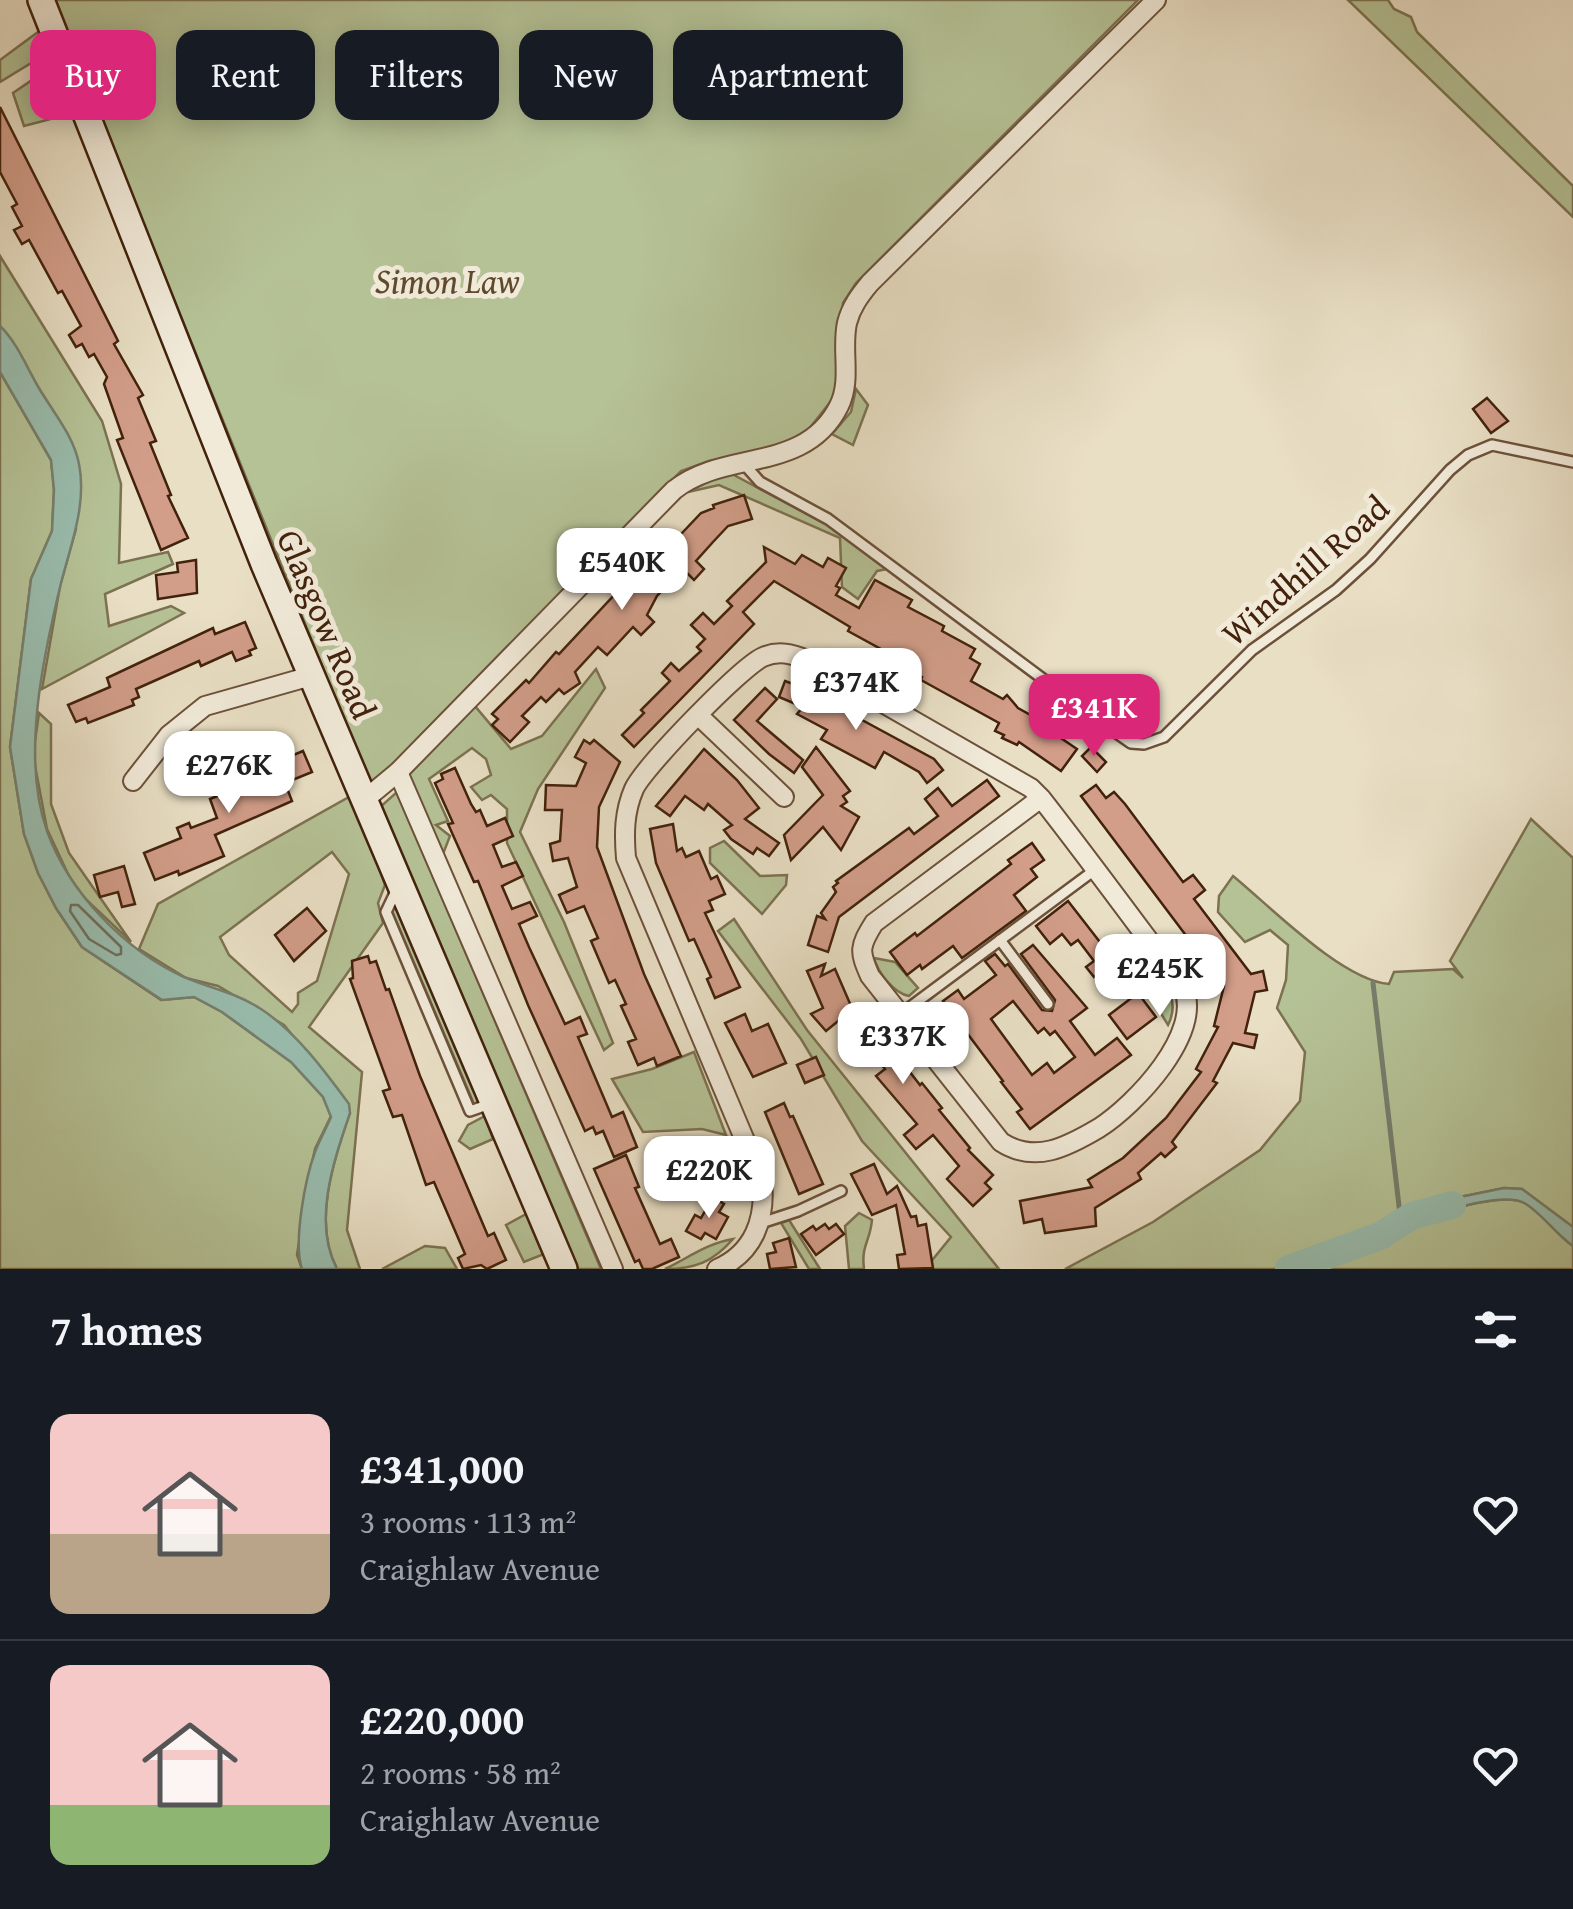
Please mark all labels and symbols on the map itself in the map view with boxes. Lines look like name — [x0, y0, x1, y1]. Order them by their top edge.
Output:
park label: Simon Law — [375, 255, 520, 306]
street label: Windhill Road — [1210, 482, 1400, 657]
street label: Glasgow Road — [264, 521, 390, 727]
pin: £540K — [552, 528, 692, 613]
pin: £374K — [786, 648, 926, 733]
pin: £341K — [1024, 674, 1164, 759]
pin: £276K — [159, 731, 299, 816]
pin: £245K — [1090, 934, 1230, 1019]
pin: £337K — [833, 1002, 973, 1087]
pin: £220K — [639, 1136, 779, 1221]

